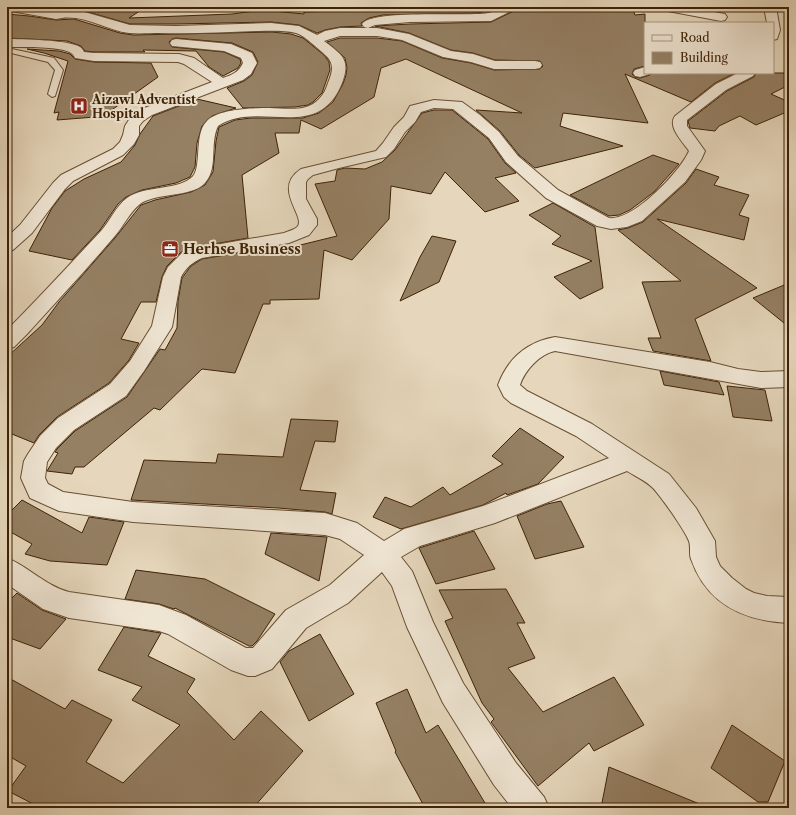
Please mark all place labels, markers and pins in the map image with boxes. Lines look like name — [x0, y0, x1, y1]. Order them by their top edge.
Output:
place label: Aizawl Adventist Hospital — [91, 92, 196, 121]
hospital icon: Aizawl Adventist Hospital — [69, 96, 89, 116]
office icon: Herhse Business — [160, 239, 180, 259]
place label: Herhse Business — [183, 240, 301, 258]

